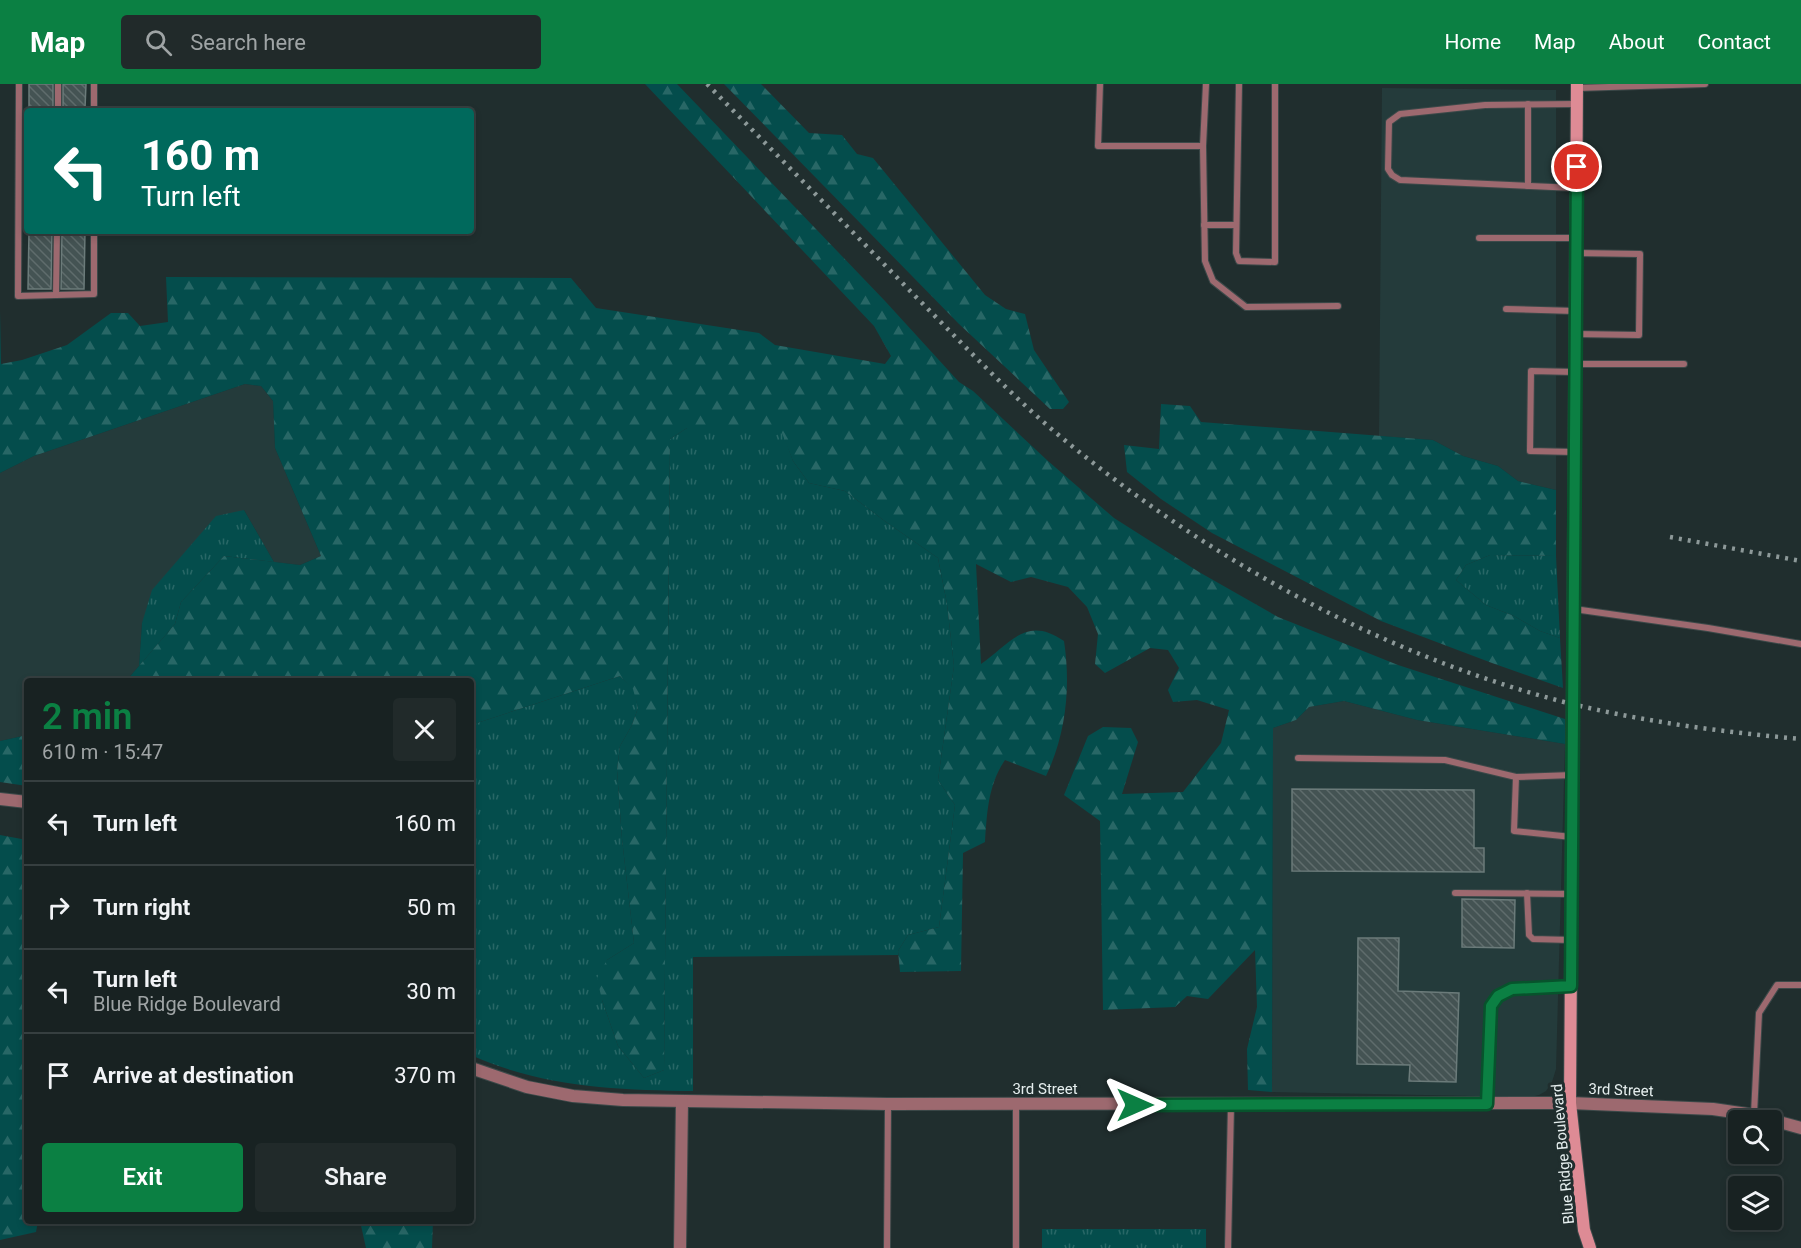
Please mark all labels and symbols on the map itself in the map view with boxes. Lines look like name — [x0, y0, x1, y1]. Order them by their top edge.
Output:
pin — [1551, 141, 1602, 192]
position arrow — [1103, 1073, 1167, 1137]
street label: 3rd Street — [1012, 1080, 1078, 1098]
street label: 3rd Street — [1588, 1080, 1654, 1100]
street label: Blue Ridge Boulevard — [1548, 1083, 1578, 1225]

